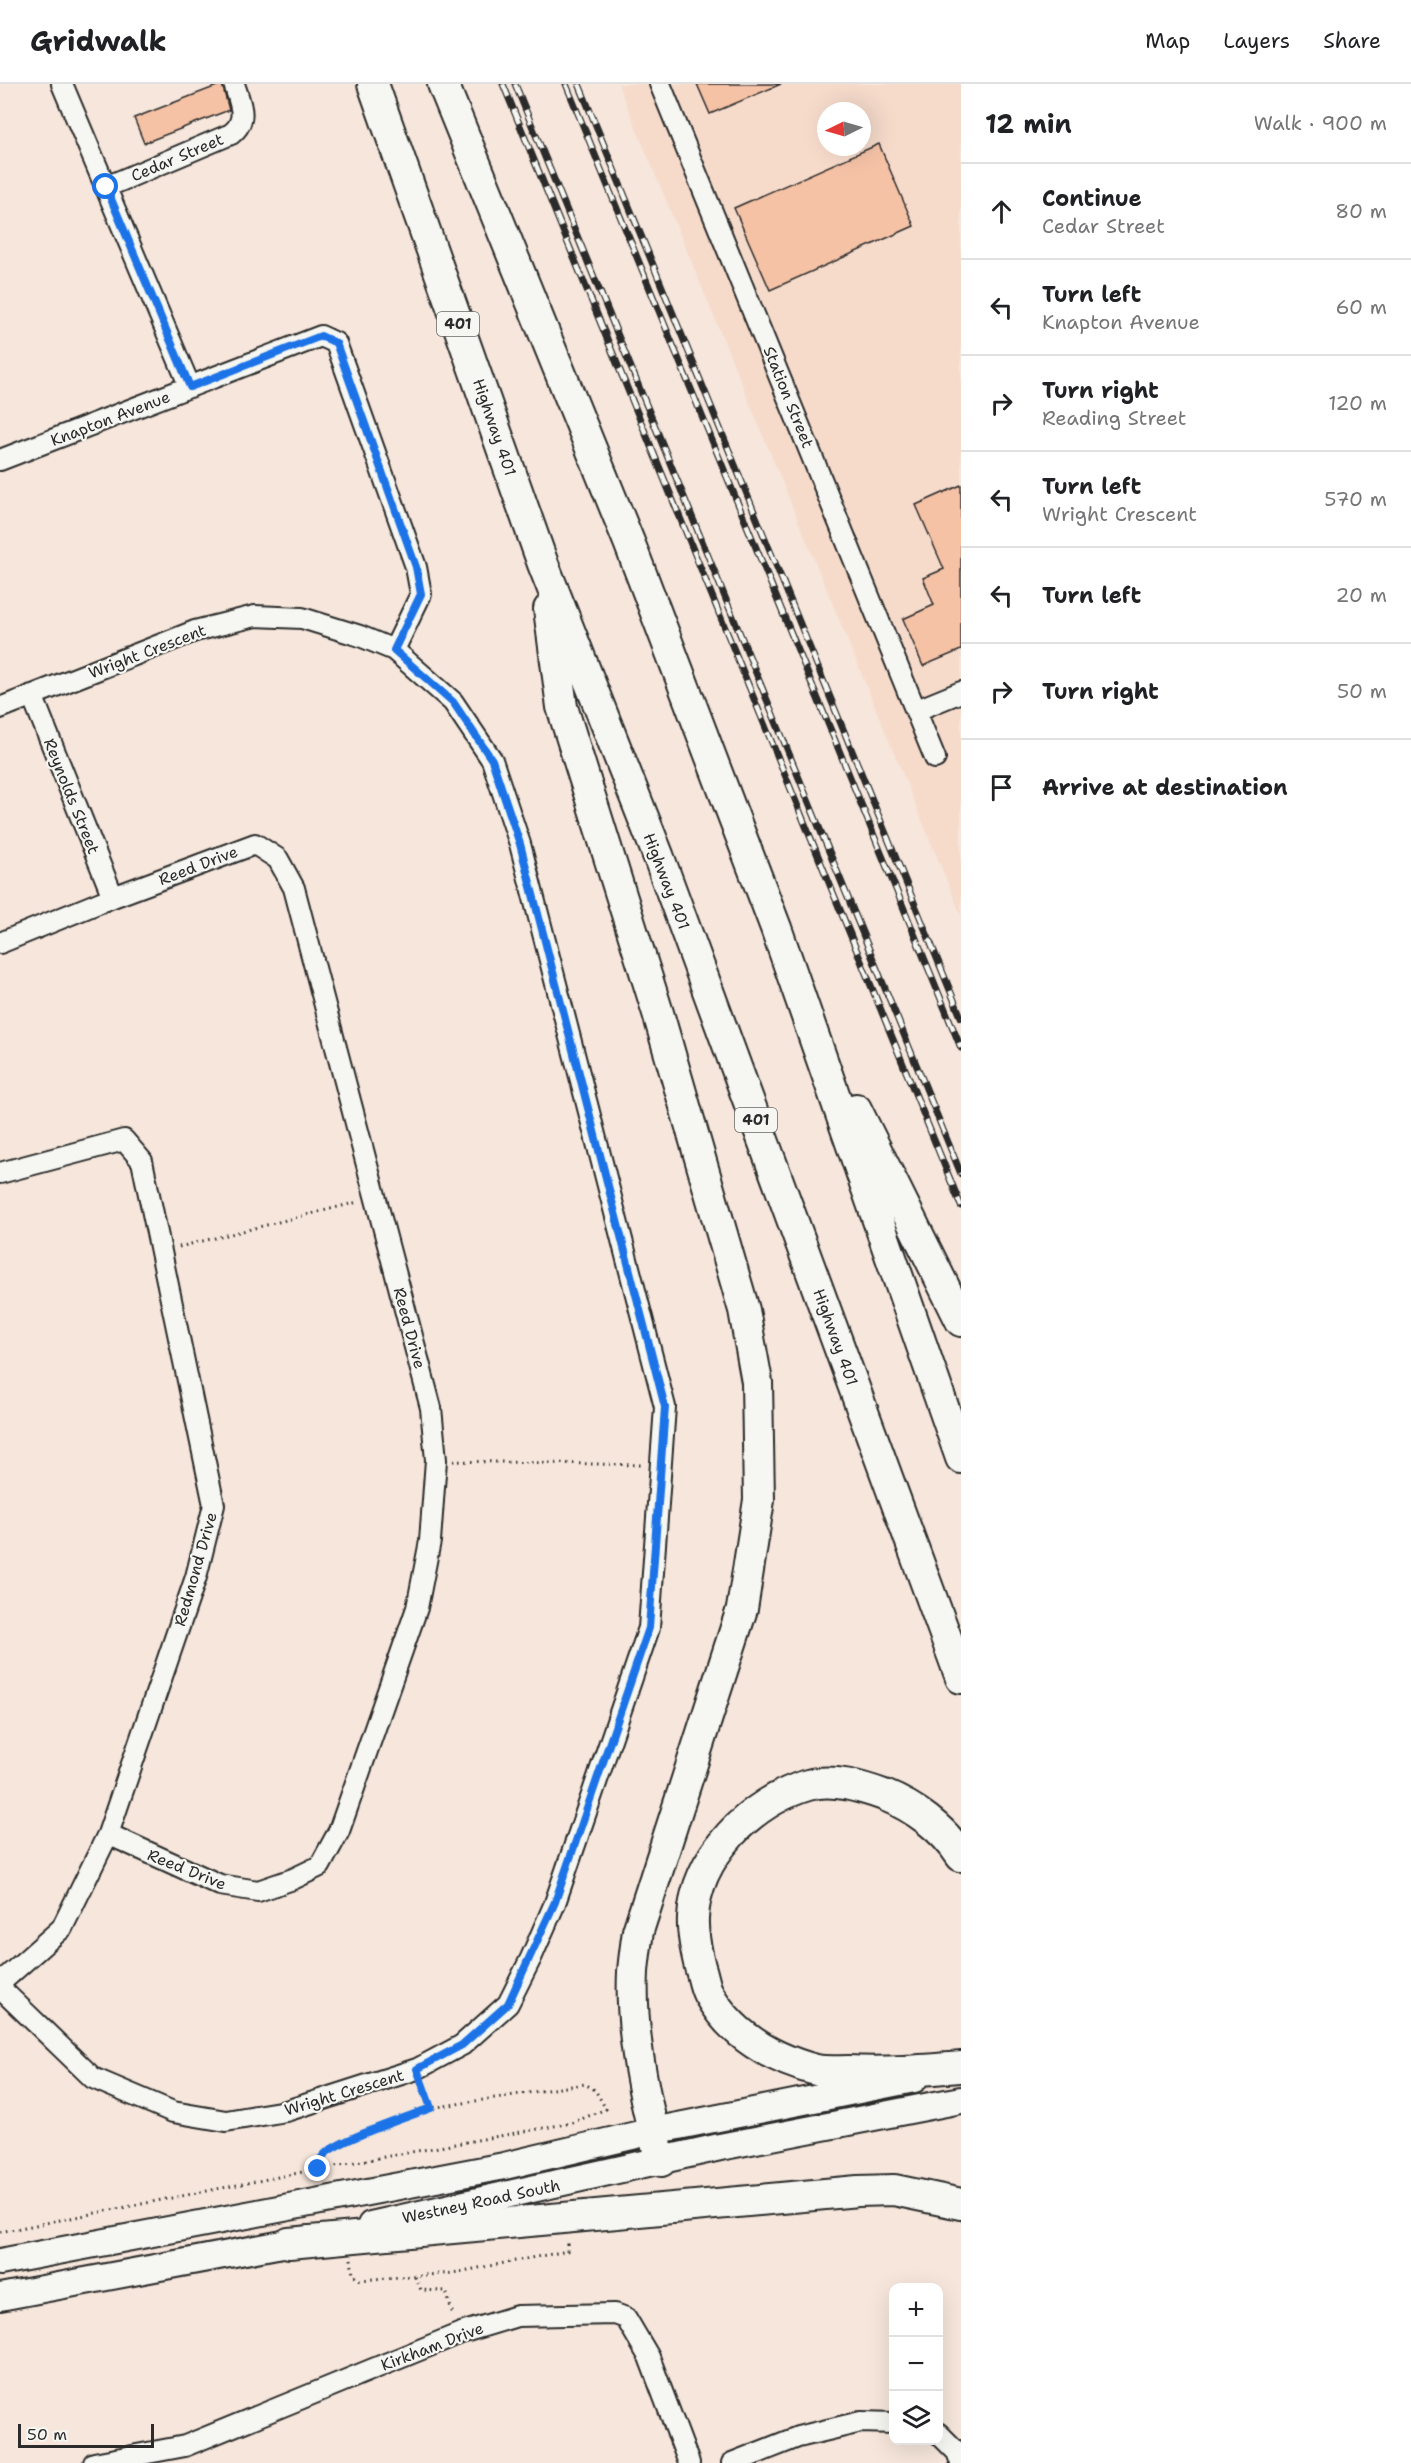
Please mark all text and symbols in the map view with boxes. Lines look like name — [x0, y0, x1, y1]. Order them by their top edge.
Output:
text: Gridwalk — [30, 22, 167, 60]
text: Map — [1145, 27, 1190, 55]
text: Layers — [1223, 27, 1290, 55]
text: Share — [1323, 27, 1381, 55]
north arrow — [817, 102, 871, 156]
text: 12 min — [985, 106, 1072, 141]
text: Walk · 900 m — [1254, 110, 1387, 136]
street label: Cedar Street — [128, 129, 227, 186]
route start — [92, 173, 118, 199]
text: Continue — [1042, 184, 1142, 213]
icon: ahead — [985, 195, 1018, 228]
text: 80 m — [1335, 198, 1387, 224]
text: Cedar Street — [1042, 213, 1165, 239]
text: Turn left — [1042, 280, 1141, 309]
icon: left — [985, 291, 1018, 324]
text: 60 m — [1335, 294, 1387, 320]
text: Knapton Avenue — [1042, 309, 1200, 335]
road number: 401 — [437, 312, 479, 336]
street label: Station Street — [759, 343, 819, 451]
street label: Highway 401 — [468, 376, 521, 479]
text: Turn right — [1042, 376, 1159, 405]
street label: Knapton Avenue — [47, 386, 173, 451]
icon: right — [985, 387, 1018, 420]
text: 120 m — [1328, 390, 1387, 416]
text: Reading Street — [1042, 405, 1187, 431]
text: Turn left — [1042, 472, 1141, 501]
icon: left — [985, 483, 1018, 516]
text: 570 m — [1324, 486, 1387, 512]
text: Wright Crescent — [1042, 501, 1197, 527]
icon: left — [985, 579, 1018, 612]
text: Turn left — [1042, 581, 1141, 610]
text: 20 m — [1336, 582, 1387, 608]
street label: Wright Crescent — [86, 619, 209, 683]
icon: right — [985, 675, 1018, 708]
text: Turn right — [1042, 677, 1159, 706]
text: 50 m — [1337, 678, 1387, 704]
street label: Reynolds Street — [39, 735, 104, 857]
icon: arrive — [985, 771, 1018, 804]
text: Arrive at destination — [1042, 773, 1288, 802]
street label: Highway 401 — [639, 830, 695, 932]
street label: Reed Drive — [156, 841, 241, 890]
road number: 401 — [735, 1108, 777, 1132]
street label: Reed Drive — [389, 1285, 430, 1371]
street label: Highway 401 — [808, 1286, 863, 1389]
street label: Redmond Drive — [169, 1510, 222, 1629]
street label: Reed Drive — [144, 1844, 229, 1895]
street label: Wright Crescent — [282, 2064, 407, 2121]
route end — [304, 2155, 330, 2181]
street label: Westney Road South — [400, 2174, 562, 2229]
map controls — [889, 2283, 943, 2445]
button: + — [889, 2283, 943, 2337]
street label: Kirkham Drive — [378, 2317, 487, 2376]
button: − — [889, 2337, 943, 2391]
button: layers — [889, 2391, 943, 2445]
scale bar — [18, 2421, 154, 2448]
text: 50 m — [27, 2424, 67, 2445]

